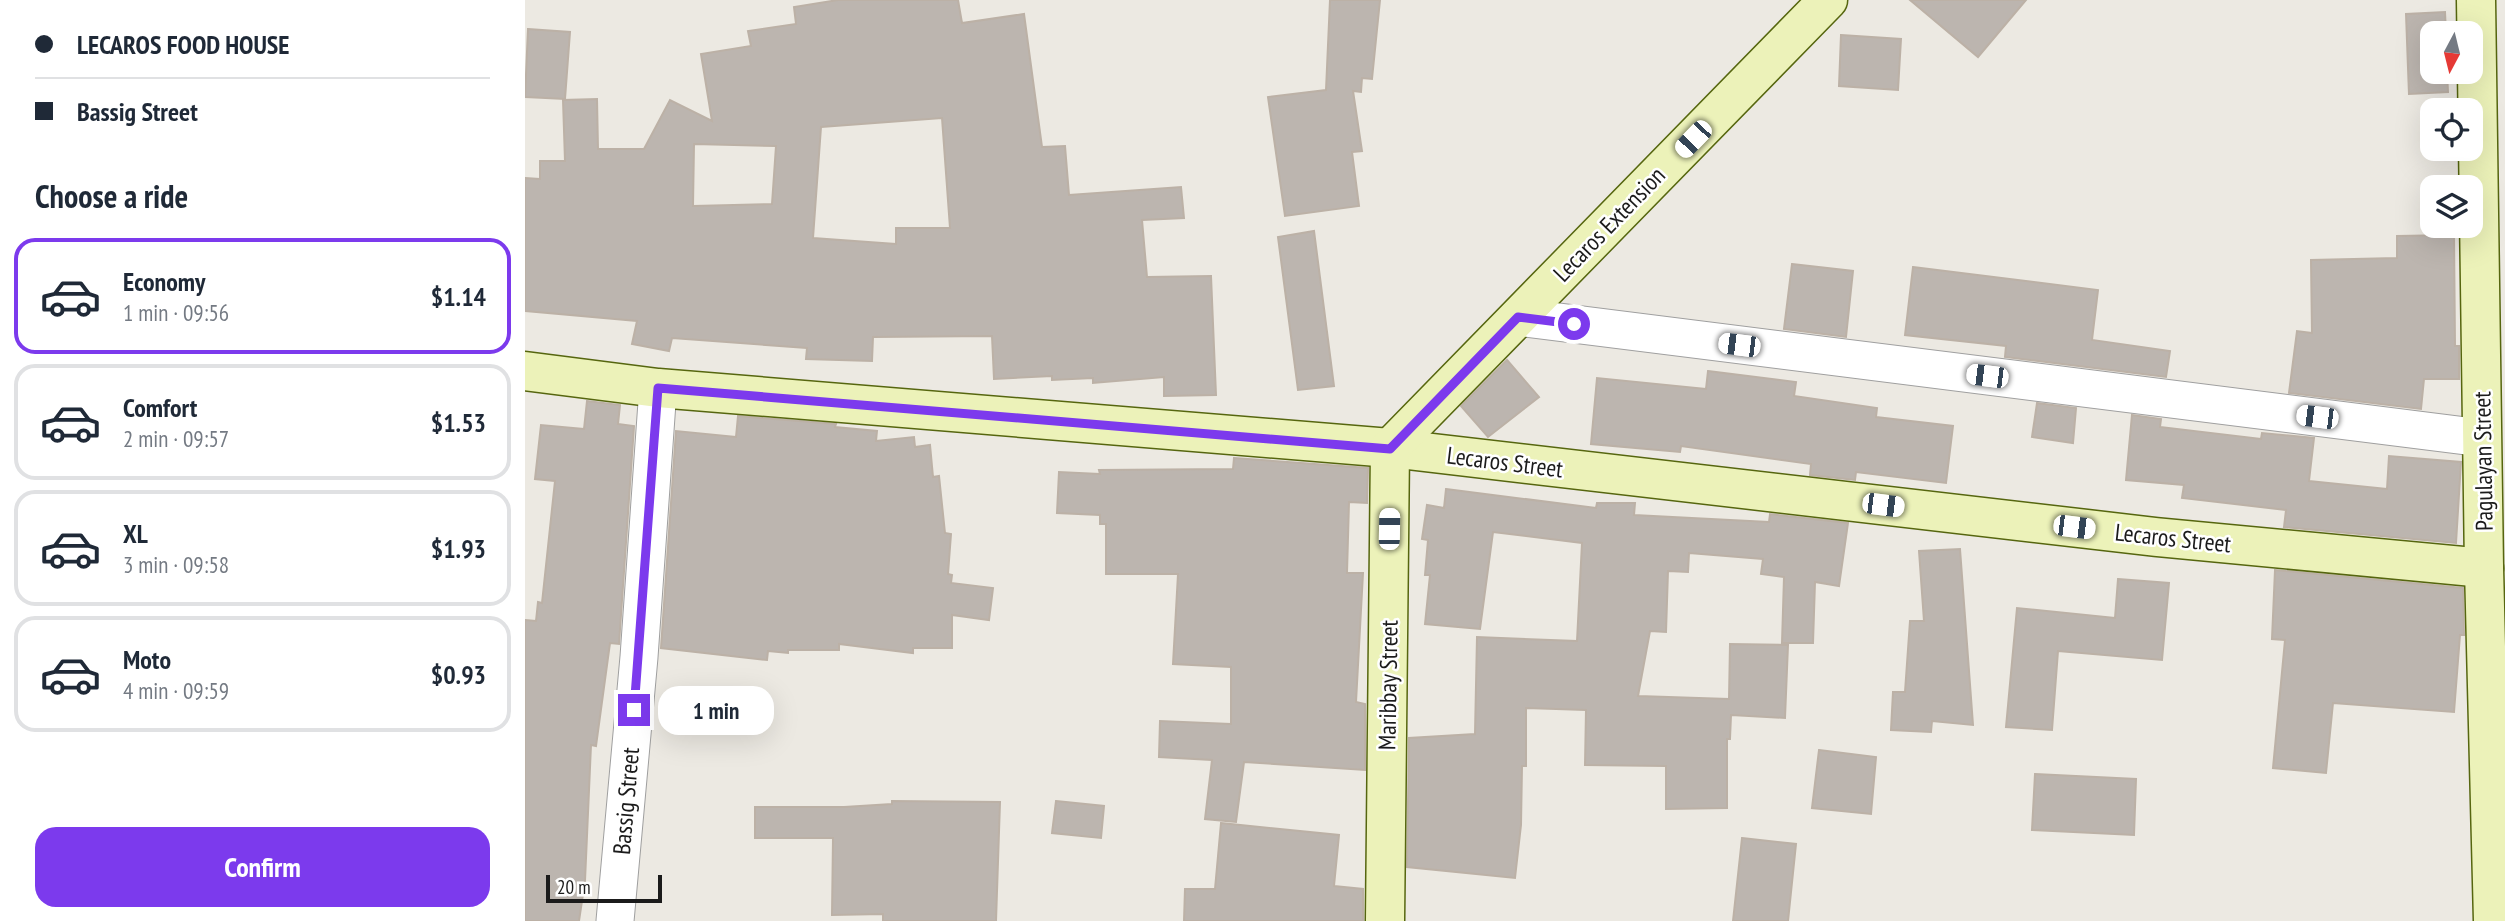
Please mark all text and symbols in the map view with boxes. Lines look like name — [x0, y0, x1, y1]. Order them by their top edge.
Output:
north arrow — [2420, 21, 2483, 84]
map controls — [2420, 21, 2483, 238]
text: LECAROS FOOD HOUSE — [77, 28, 289, 61]
text: Bassig Street — [77, 95, 198, 128]
button: locate — [2420, 98, 2483, 161]
car — [1671, 117, 1716, 161]
street label: Lecaros Extension — [1546, 160, 1672, 288]
text: Choose a ride — [35, 175, 188, 217]
button: layers — [2420, 175, 2483, 238]
icon: car — [39, 265, 102, 328]
text: Economy — [123, 265, 205, 298]
text: $1.14 — [431, 280, 486, 313]
text: 1 min · 09:56 — [123, 298, 229, 327]
route start — [1558, 308, 1590, 340]
car — [1717, 332, 1762, 358]
car — [1965, 363, 2010, 389]
icon: car — [39, 391, 102, 454]
text: Comfort — [123, 391, 197, 424]
street label: Pagulayan Street — [2466, 391, 2500, 531]
car — [2295, 404, 2340, 430]
text: $1.53 — [431, 406, 486, 439]
text: 2 min · 09:57 — [123, 424, 229, 453]
street label: Lecaros Street — [1445, 440, 1565, 485]
car — [1861, 492, 1906, 518]
car — [1379, 508, 1400, 550]
car — [2052, 514, 2097, 540]
street label: Lecaros Street — [2113, 516, 2233, 560]
icon: car — [39, 517, 102, 580]
text: XL — [123, 517, 148, 550]
text: $1.93 — [431, 532, 486, 565]
text: 3 min · 09:58 — [123, 550, 229, 579]
street label: Maribbay Street — [1371, 619, 1405, 750]
icon: car — [39, 643, 102, 706]
text: Moto — [123, 643, 171, 676]
text: $0.93 — [431, 658, 486, 691]
text: 4 min · 09:59 — [123, 676, 229, 705]
callout: 1 min — [659, 686, 774, 734]
route end — [618, 694, 650, 726]
text: 1 min — [693, 696, 739, 725]
street label: Bassig Street — [606, 746, 646, 856]
button: Confirm — [35, 827, 490, 907]
scale bar — [546, 872, 661, 904]
text: 20 m — [557, 875, 591, 899]

